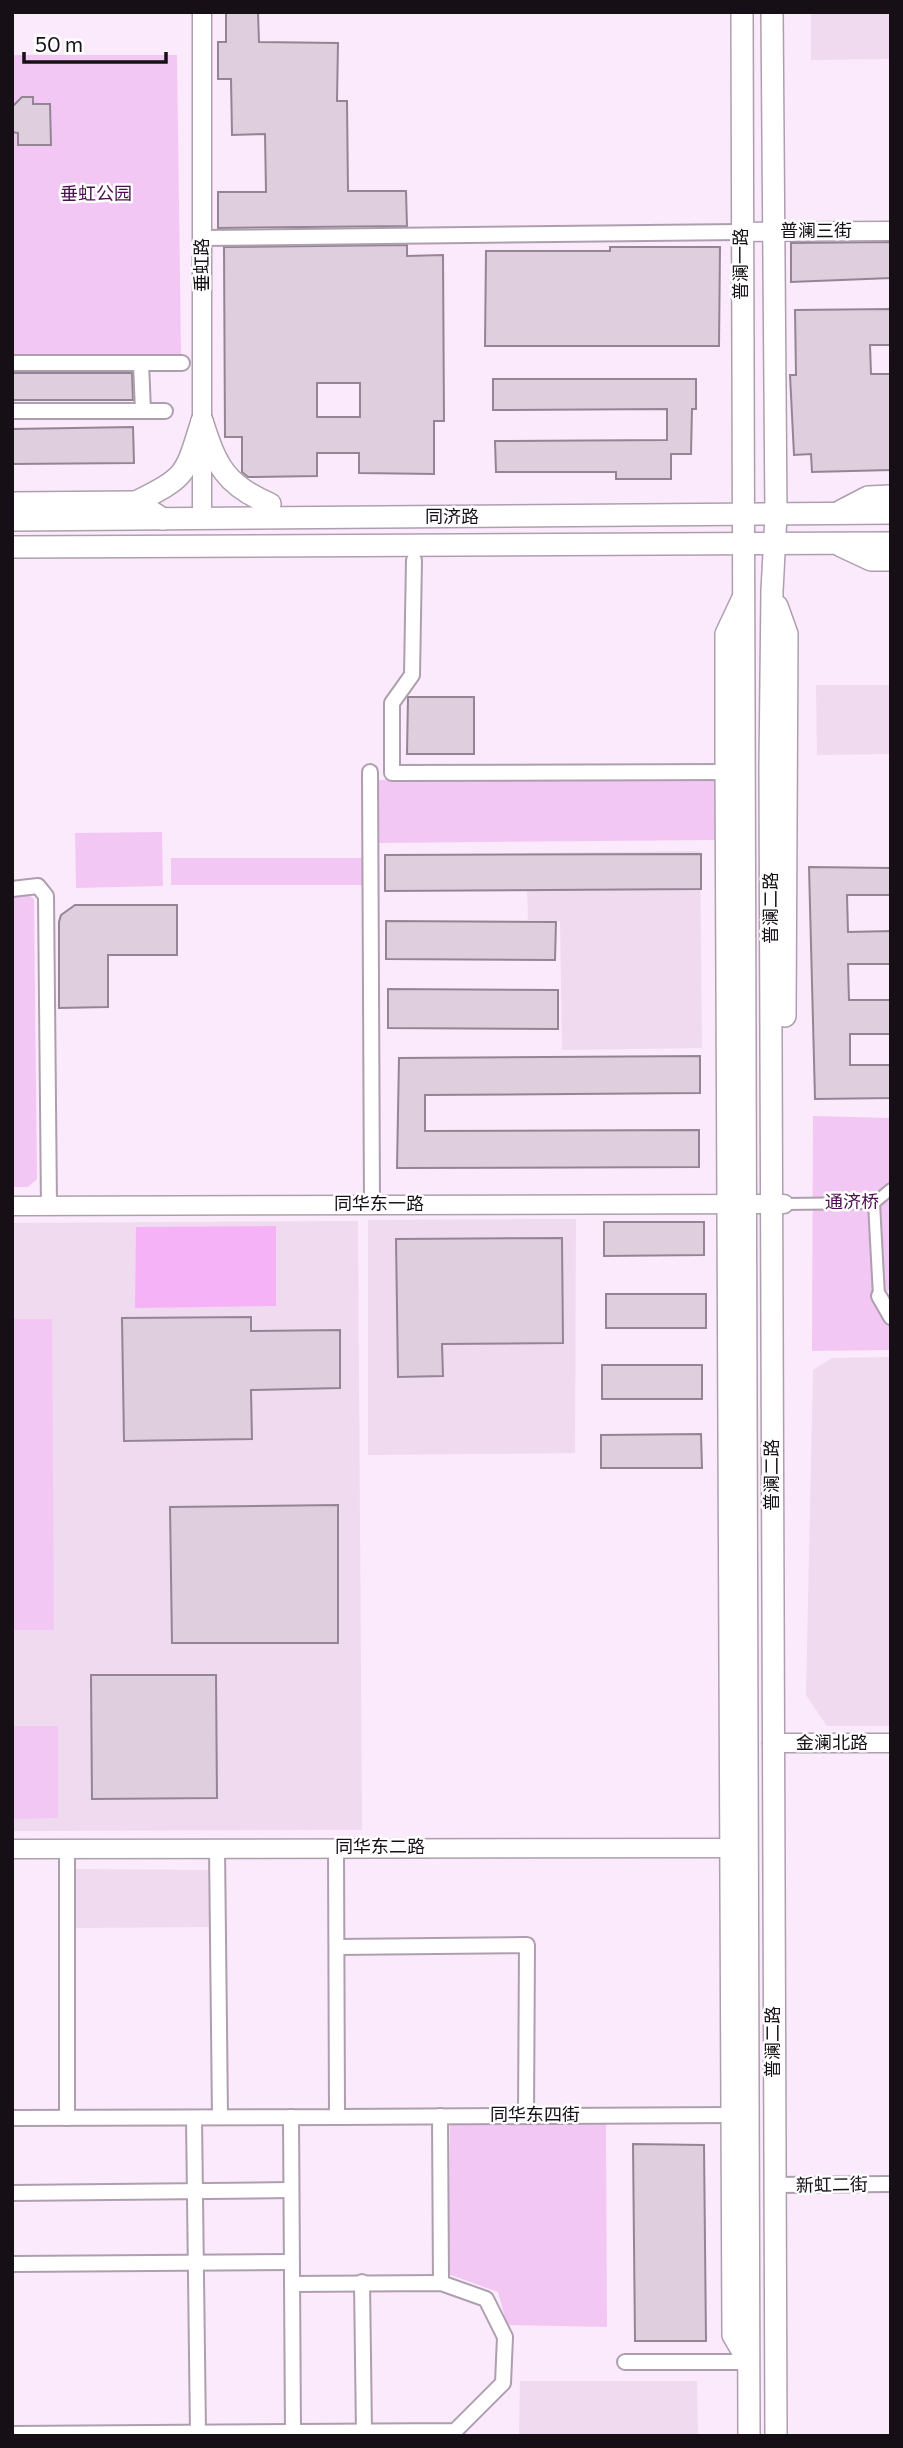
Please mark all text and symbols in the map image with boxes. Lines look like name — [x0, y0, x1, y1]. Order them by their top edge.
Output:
scale bar — [24, 21, 166, 65]
text: 50 m — [35, 31, 83, 56]
park label: 垂虹公园 — [60, 182, 132, 204]
street label: 普澜三街 — [780, 219, 852, 241]
street label: 普澜一路 — [729, 228, 751, 300]
street label: 垂虹路 — [190, 238, 212, 292]
street label: 同济路 — [425, 505, 479, 527]
street label: 普澜二路 — [759, 872, 781, 944]
park label: 通济桥 — [825, 1190, 879, 1212]
street label: 同华东一路 — [334, 1192, 424, 1214]
street label: 普澜二路 — [760, 1439, 782, 1511]
street label: 金澜北路 — [796, 1731, 868, 1753]
street label: 同华东二路 — [335, 1835, 425, 1857]
street label: 普澜二路 — [761, 2006, 783, 2078]
street label: 同华东四街 — [490, 2103, 580, 2125]
street label: 新虹二街 — [796, 2172, 868, 2196]

